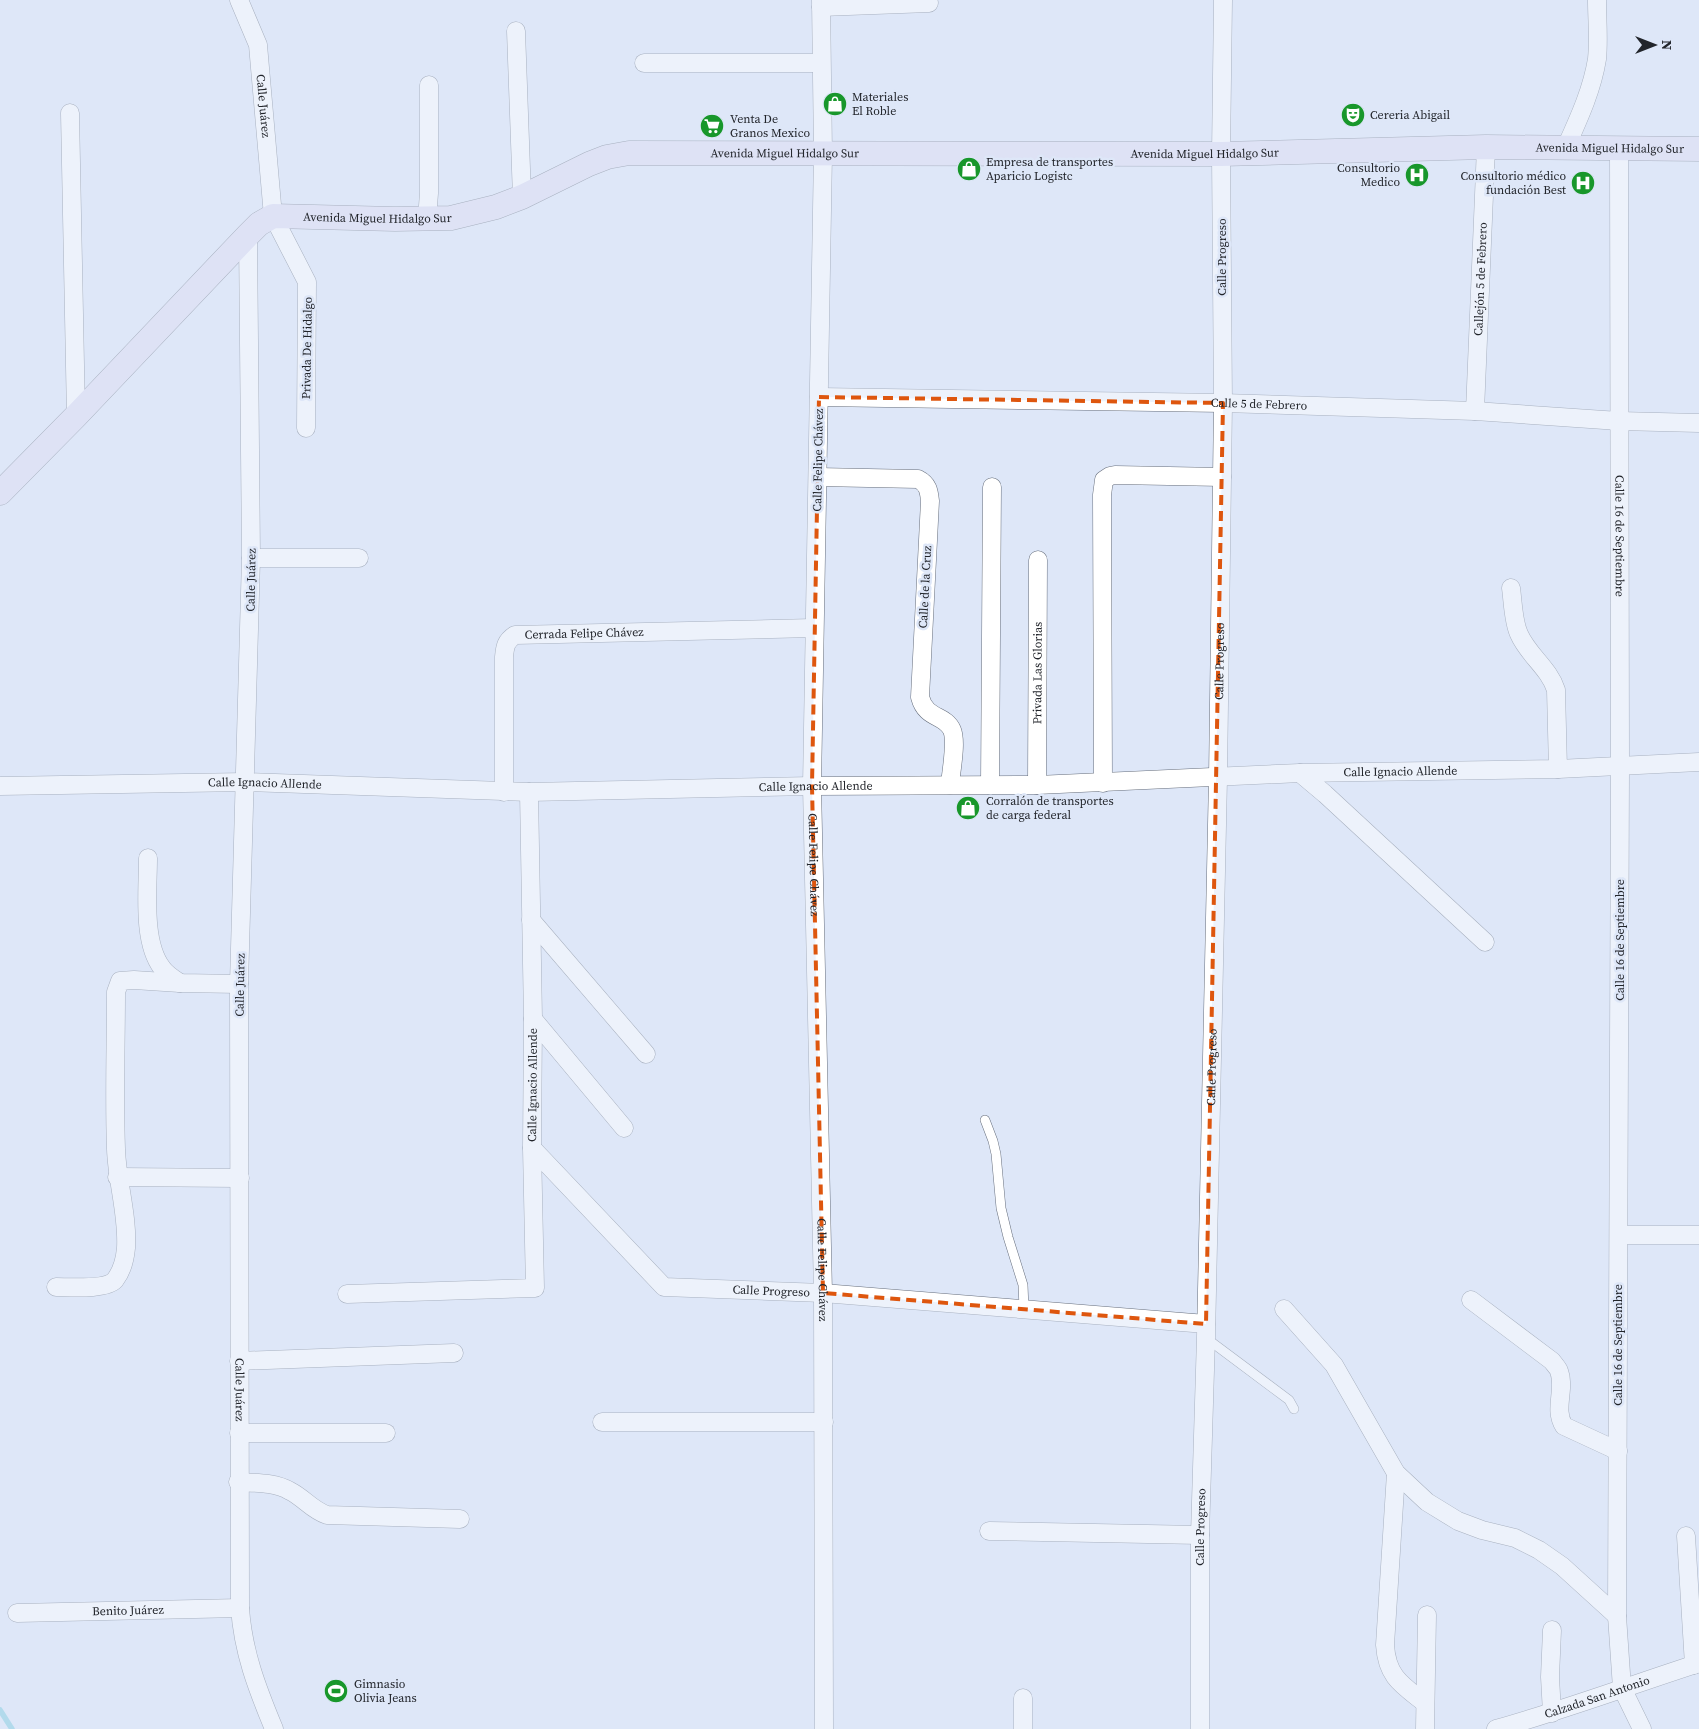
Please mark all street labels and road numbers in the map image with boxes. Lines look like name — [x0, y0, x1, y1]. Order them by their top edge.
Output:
street label: Calle Juárez — [253, 74, 274, 139]
street label: Avenida Miguel Hidalgo Sur — [1535, 139, 1684, 157]
street label: Avenida Miguel Hidalgo Sur — [1131, 144, 1279, 162]
street label: Avenida Miguel Hidalgo Sur — [711, 145, 859, 161]
street label: Avenida Miguel Hidalgo Sur — [303, 209, 452, 227]
street label: Calle Progreso — [1214, 218, 1230, 296]
street label: Callejón 5 de Febrero — [1470, 222, 1491, 336]
street label: Privada De Hidalgo — [298, 296, 316, 399]
street label: Calle 5 de Febrero — [1211, 395, 1308, 414]
street label: Calle Felipe Chávez — [809, 408, 827, 512]
street label: Calle 16 de Septiembre — [1612, 475, 1628, 597]
street label: Calle de la Cruz — [915, 545, 935, 629]
street label: Calle Juárez — [242, 548, 260, 612]
street label: Privada Las Glorias — [1029, 622, 1046, 724]
street label: Calle Progreso — [1211, 622, 1228, 700]
street label: Cerrada Felipe Chávez — [525, 624, 644, 643]
street label: Calle Ignacio Allende — [1343, 763, 1458, 780]
street label: Calle Ignacio Allende — [208, 774, 322, 793]
street label: Calle Ignacio Allende — [759, 778, 873, 795]
street label: Calle Felipe Chávez — [805, 813, 823, 917]
street label: Calle 16 de Septiembre — [1612, 879, 1628, 1001]
street label: Calle Juárez — [231, 953, 249, 1017]
street label: Calle Ignacio Allende — [524, 1028, 541, 1142]
street label: Calle Progreso — [1203, 1028, 1221, 1106]
street label: Calle Felipe Chávez — [813, 1218, 831, 1322]
street label: Calle Progreso — [732, 1282, 811, 1301]
street label: Calle 16 de Septiembre — [1610, 1284, 1626, 1406]
street label: Calle Juárez — [232, 1358, 248, 1422]
street label: Calle Progreso — [1192, 1488, 1209, 1566]
street label: Benito Juárez — [92, 1602, 164, 1619]
street label: Calzada San Antonio — [1542, 1672, 1652, 1722]

